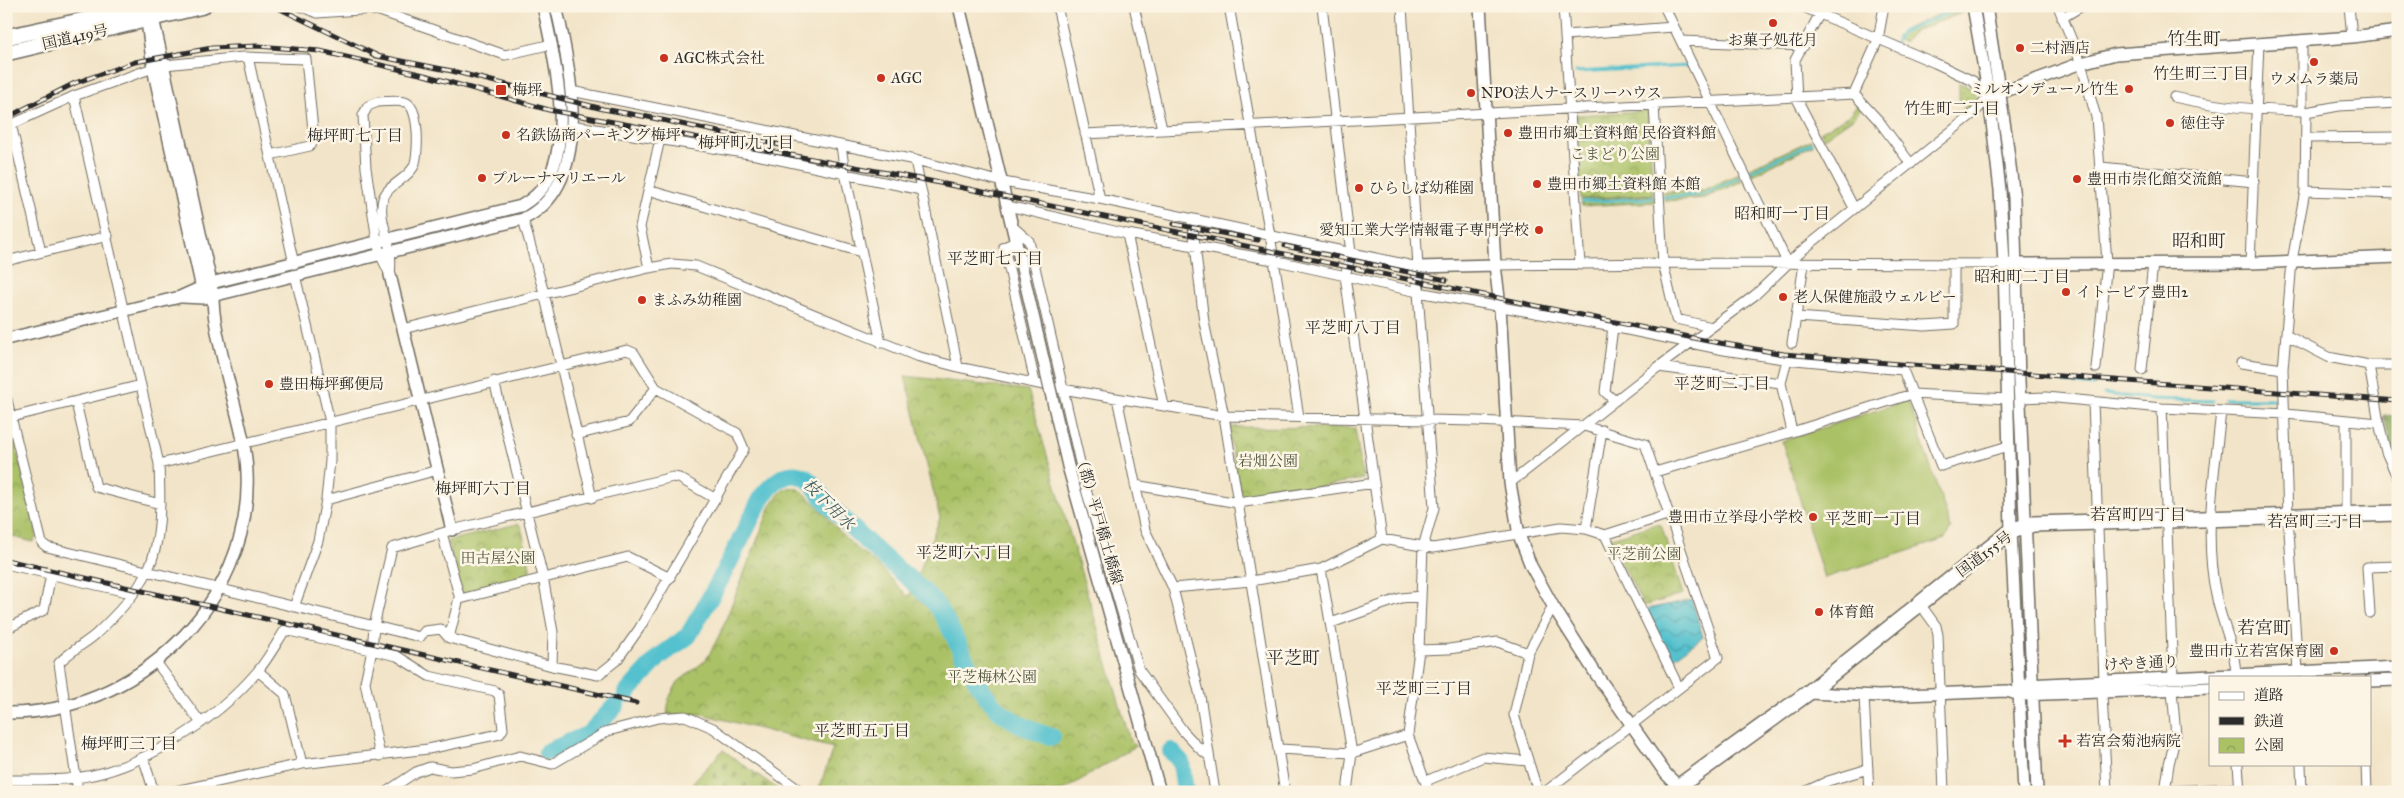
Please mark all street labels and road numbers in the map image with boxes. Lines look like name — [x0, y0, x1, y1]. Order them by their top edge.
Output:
street label: 国道419号 — [40, 21, 110, 53]
street label: （都）平戸橋土橋線 — [1072, 452, 1126, 586]
street label: 国道155号 — [1953, 527, 2015, 581]
street label: けやき通り — [2103, 652, 2179, 674]

